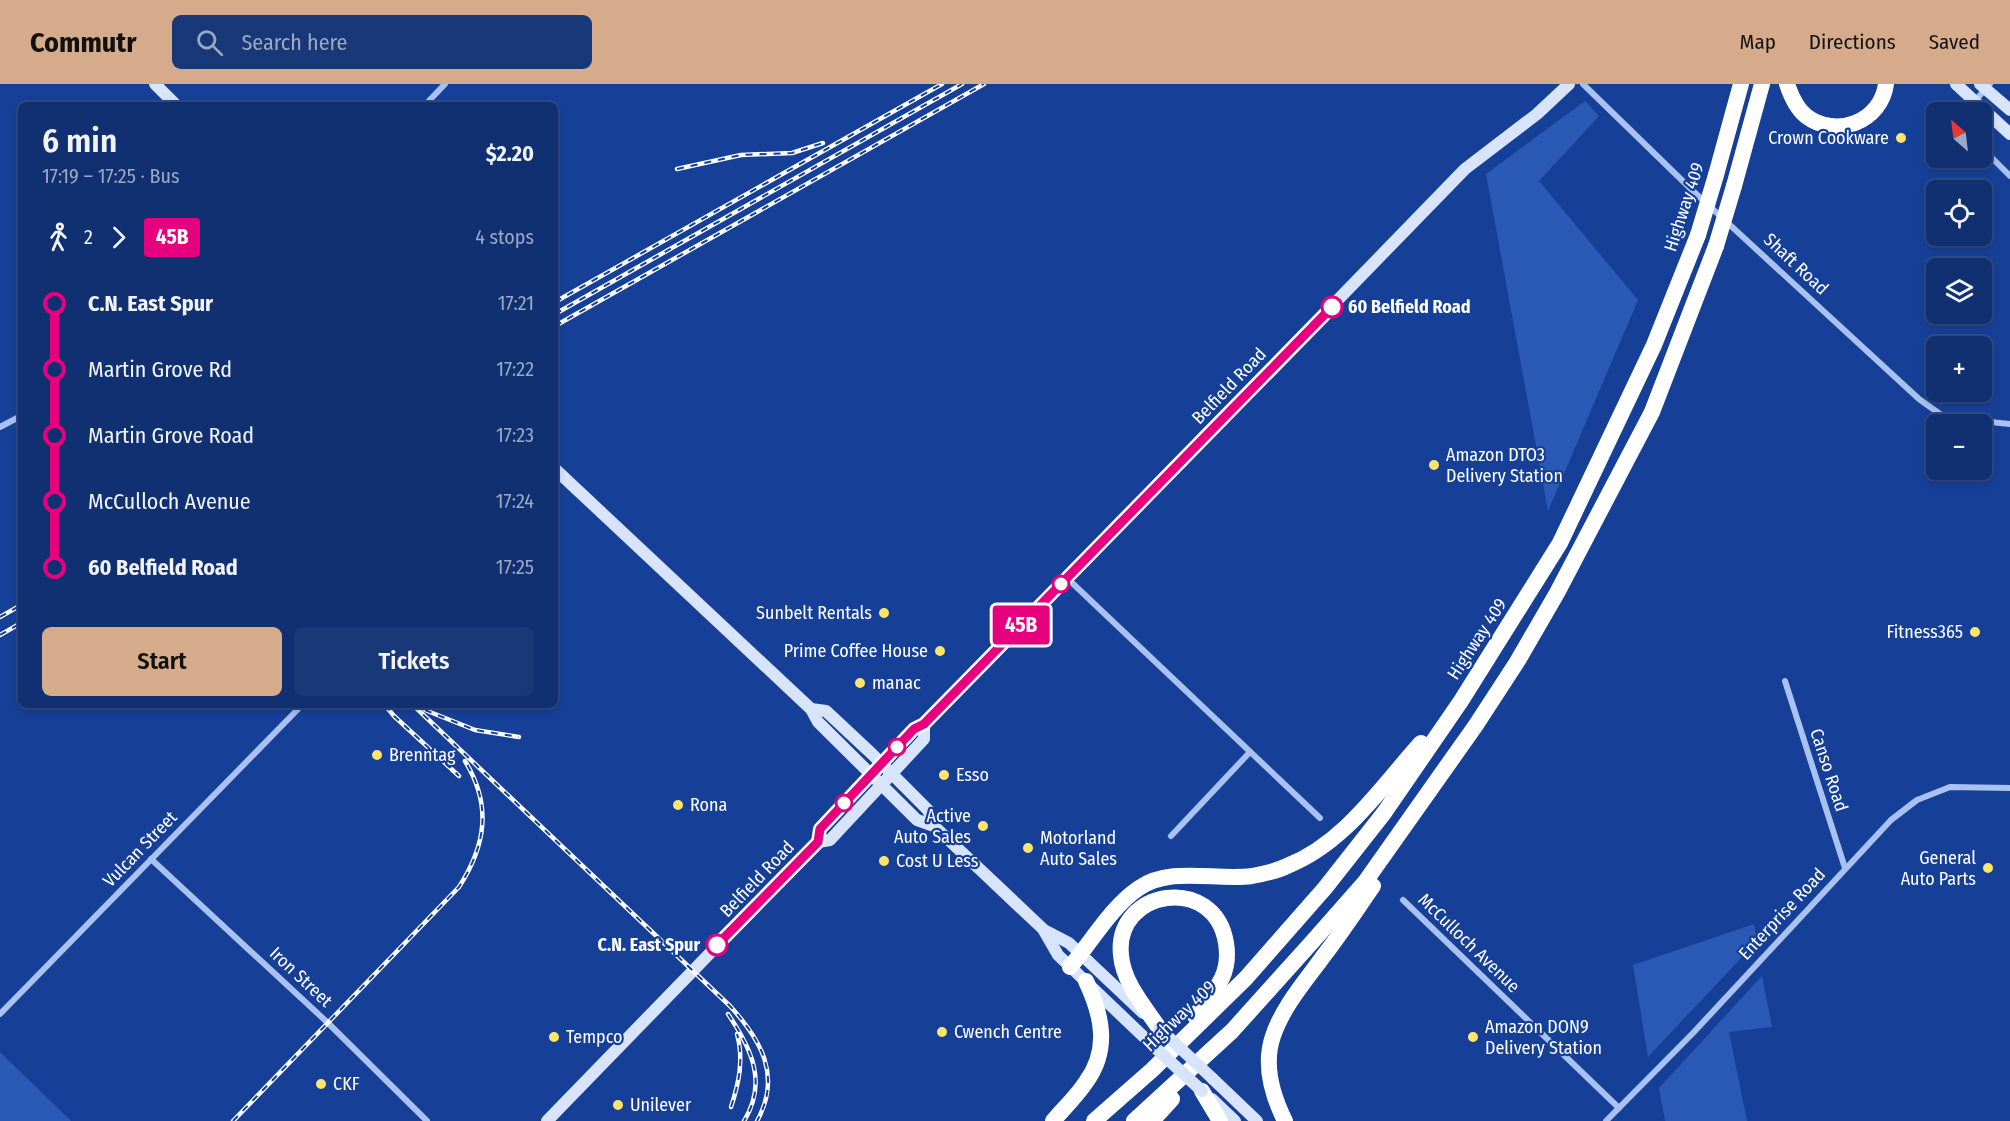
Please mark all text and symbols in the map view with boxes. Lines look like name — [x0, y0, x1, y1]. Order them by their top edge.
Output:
search box — [172, 15, 592, 69]
text: Commutr — [30, 26, 136, 59]
icon: search — [193, 26, 226, 59]
text: Search here — [241, 29, 347, 56]
text: Map — [1739, 29, 1776, 55]
text: Directions — [1809, 29, 1896, 55]
text: Saved — [1929, 29, 1980, 55]
north arrow — [1926, 102, 1992, 168]
map controls — [1926, 102, 1992, 480]
text: 6 min — [42, 121, 117, 161]
place label: Crown Cookware — [1768, 127, 1889, 149]
marker: Crown Cookware — [1894, 131, 1908, 145]
text: $2.20 — [486, 140, 534, 167]
street label: Highway 409 — [1659, 160, 1709, 254]
text: 17:19 – 17:25 · Bus — [42, 164, 179, 188]
button: locate — [1926, 180, 1992, 246]
icon: walk — [42, 221, 75, 254]
icon: forward — [102, 221, 135, 254]
text: 45B — [156, 224, 188, 250]
text: 2 — [84, 225, 93, 249]
text: 4 stops — [475, 225, 534, 249]
street label: Shaft Road — [1759, 229, 1833, 299]
button: layers — [1926, 258, 1992, 324]
text: C.N. East Spur — [88, 290, 213, 317]
text: 17:21 — [498, 291, 534, 315]
marker: 60 Belfield Road — [1321, 296, 1343, 318]
place label: 60 Belfield Road — [1348, 296, 1471, 318]
button: + — [1926, 336, 1992, 402]
street label: Belfield Road — [1187, 343, 1271, 429]
text: Martin Grove Rd — [88, 356, 232, 383]
text: 17:22 — [496, 357, 534, 381]
button: − — [1926, 414, 1992, 480]
text: Martin Grove Road — [88, 422, 254, 449]
text: 17:23 — [496, 423, 534, 447]
place label: Amazon DTO3 Delivery Station — [1446, 444, 1563, 487]
marker: Amazon DTO3 Delivery Station — [1427, 458, 1441, 472]
text: McCulloch Avenue — [88, 488, 251, 515]
text: 17:24 — [496, 489, 534, 513]
text: 60 Belfield Road — [88, 554, 238, 581]
text: 17:25 — [496, 555, 534, 579]
unlabelled marker — [1052, 575, 1070, 593]
street label: Highway 409 — [1443, 594, 1511, 684]
place label: Sunbelt Rentals — [756, 602, 872, 624]
marker: Sunbelt Rentals — [877, 606, 891, 620]
line badge: 45B — [986, 606, 1056, 644]
text: 45B — [1005, 612, 1037, 638]
place label: Fitness365 — [1886, 621, 1963, 643]
marker: Fitness365 — [1968, 625, 1982, 639]
button: Start — [42, 627, 282, 696]
button: Tickets — [294, 627, 534, 696]
place label: Prime Coffee House — [784, 640, 928, 662]
marker: Prime Coffee House — [933, 644, 947, 658]
place label: manac — [872, 672, 921, 694]
marker: manac — [853, 676, 867, 690]
street label: Canso Road — [1805, 726, 1853, 814]
unlabelled marker — [888, 738, 906, 756]
place label: Brenntag — [389, 744, 456, 766]
marker: Brenntag — [370, 748, 384, 762]
place label: Esso — [956, 764, 989, 786]
marker: Esso — [937, 768, 951, 782]
place label: Rona — [690, 794, 727, 816]
unlabelled marker — [835, 794, 853, 812]
marker: Rona — [671, 798, 685, 812]
place label: Active Auto Sales — [894, 805, 971, 848]
street label: Vulcan Street — [98, 806, 182, 892]
marker: Active Auto Sales — [976, 819, 990, 833]
place label: Motorland Auto Sales — [1040, 827, 1117, 870]
street label: Belfield Road — [715, 836, 799, 922]
marker: Motorland Auto Sales — [1021, 841, 1035, 855]
place label: General Auto Parts — [1901, 847, 1976, 890]
place label: Cost U Less — [896, 850, 979, 872]
marker: Cost U Less — [877, 854, 891, 868]
marker: General Auto Parts — [1981, 861, 1995, 875]
street label: Enterprise Road — [1734, 864, 1830, 964]
street label: McCulloch Avenue — [1413, 889, 1525, 997]
place label: C.N. East Spur — [598, 934, 700, 956]
marker: C.N. East Spur — [706, 934, 728, 956]
street label: Iron Street — [265, 942, 337, 1012]
street label: Highway 409 — [1138, 976, 1220, 1056]
place label: Amazon DON9 Delivery Station — [1485, 1016, 1602, 1059]
place label: Cwench Centre — [954, 1021, 1062, 1043]
marker: Cwench Centre — [935, 1025, 949, 1039]
place label: Tempco — [566, 1026, 622, 1048]
marker: Tempco — [547, 1030, 561, 1044]
marker: Amazon DON9 Delivery Station — [1466, 1030, 1480, 1044]
place label: CKF — [333, 1073, 360, 1095]
marker: CKF — [314, 1077, 328, 1091]
place label: Unilever — [630, 1094, 692, 1116]
marker: Unilever — [611, 1098, 625, 1112]

